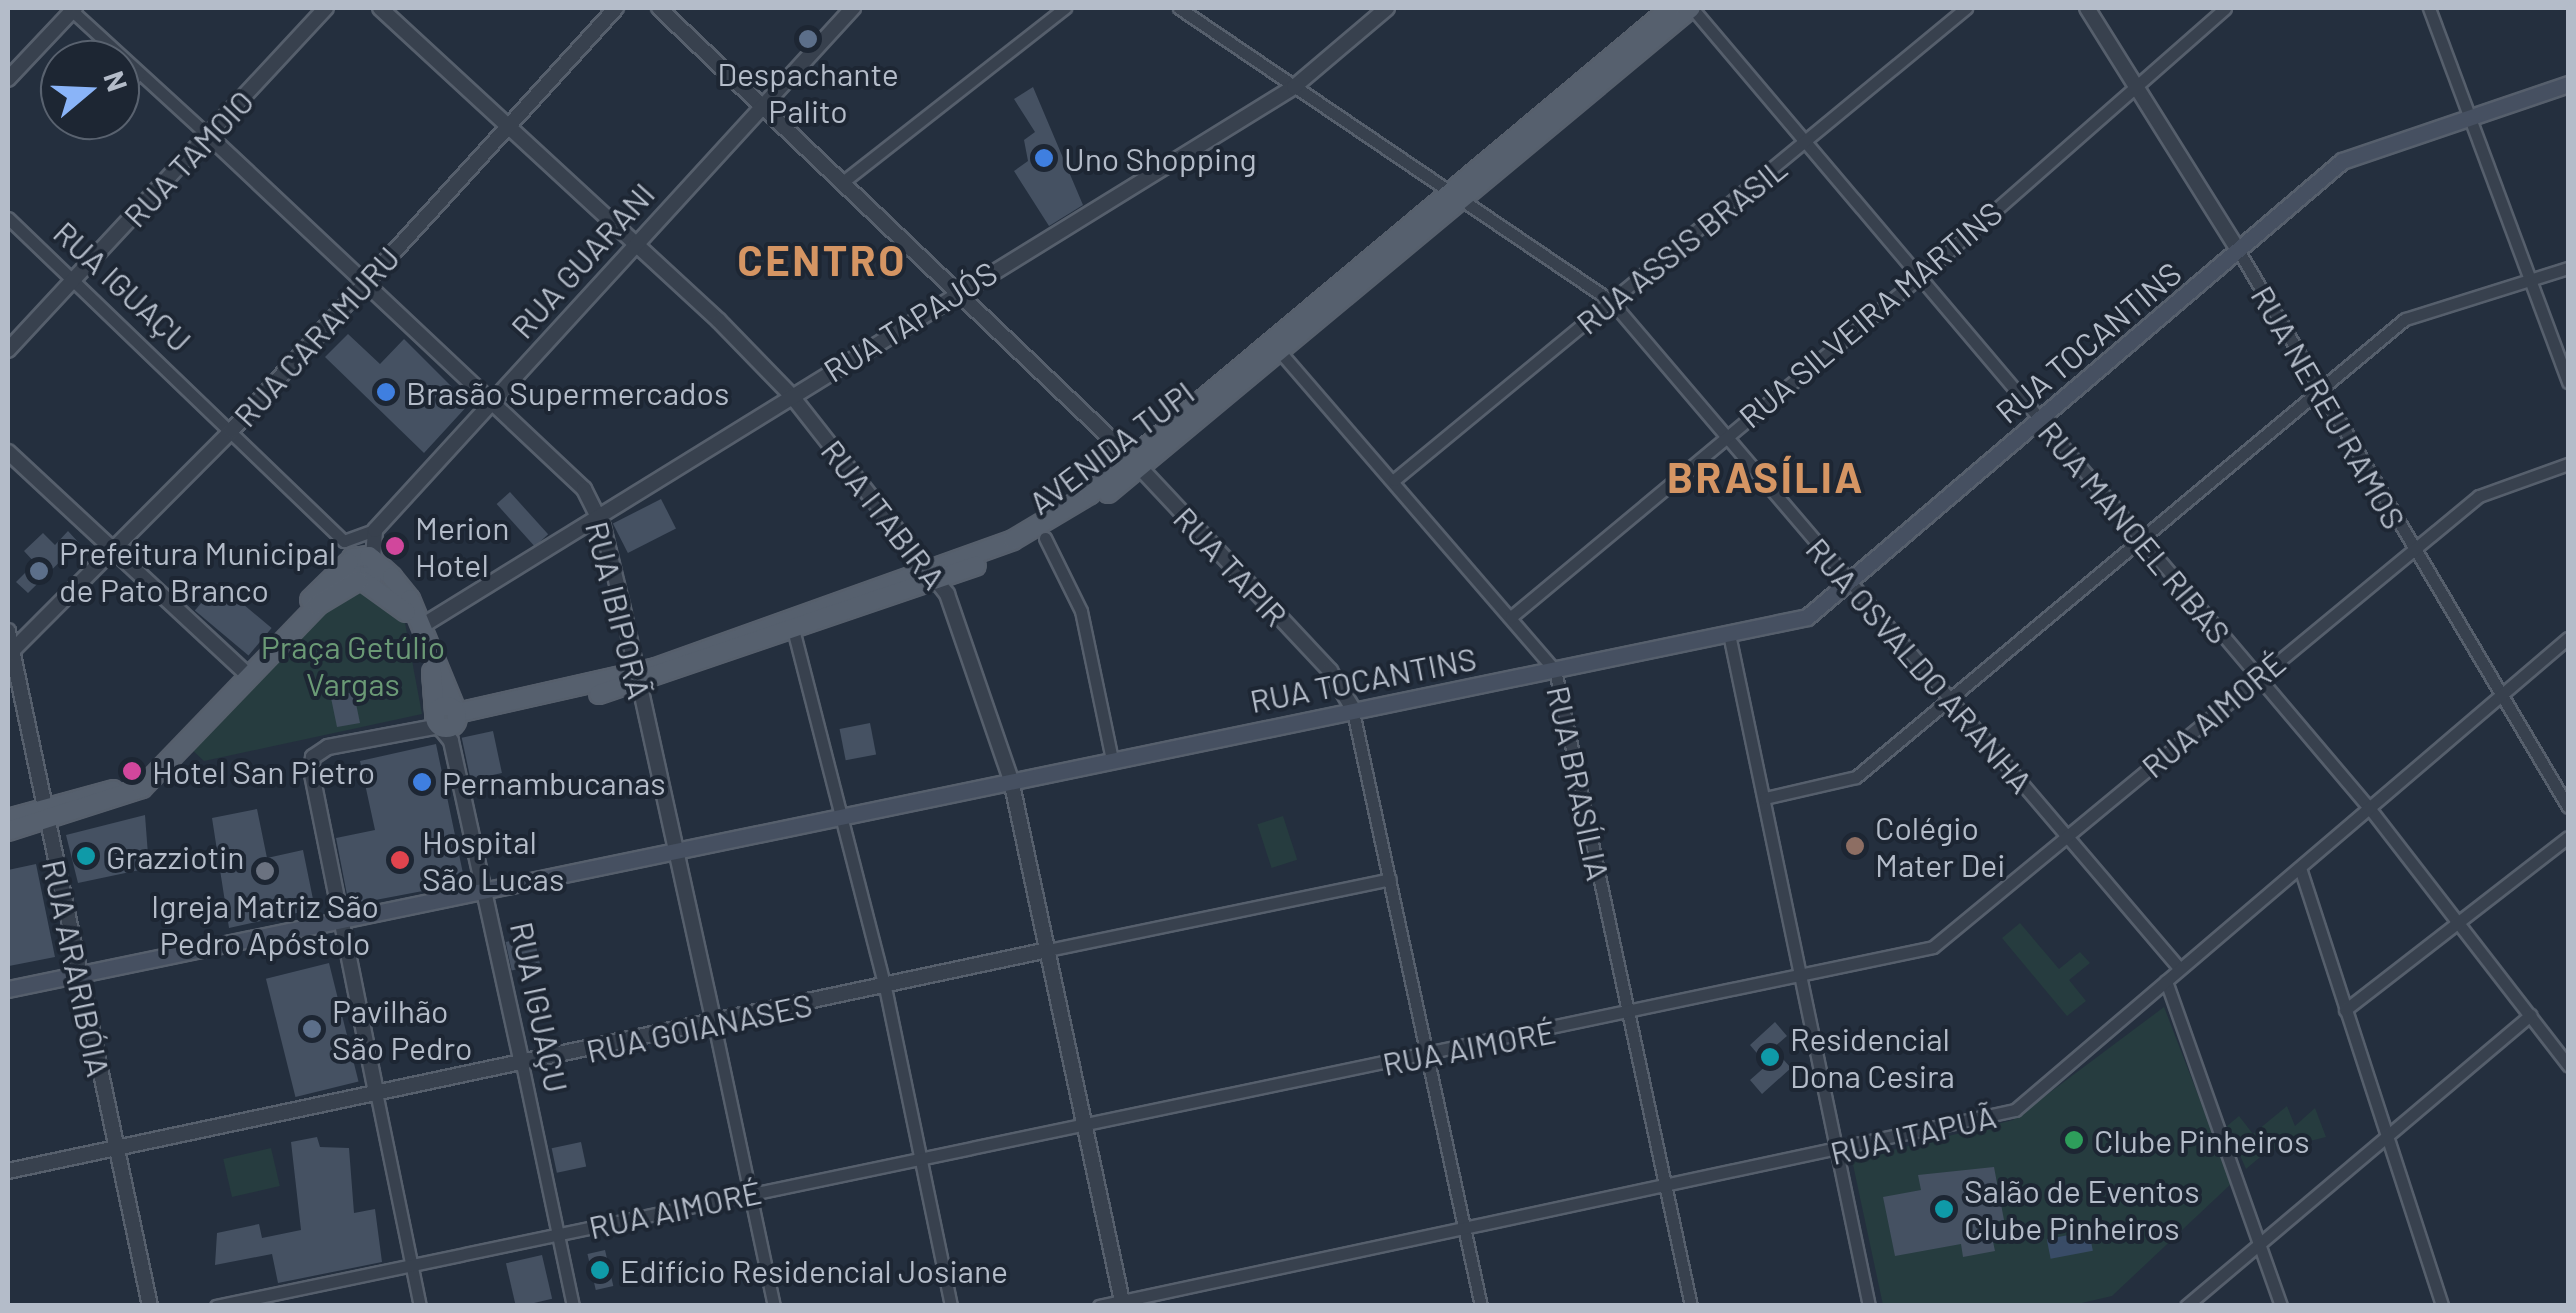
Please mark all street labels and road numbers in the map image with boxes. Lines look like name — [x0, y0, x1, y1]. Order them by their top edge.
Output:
street label: RUA TAMOIO — [115, 82, 261, 234]
street label: RUA ASSIS BRASIL — [1568, 149, 1794, 341]
street label: RUA GUARANI — [502, 175, 662, 345]
street label: RUA SILVEIRA MARTINS — [1731, 193, 2009, 435]
street label: RUA IGUAÇU — [46, 213, 200, 359]
street label: RUA CARAMURU — [225, 238, 407, 434]
street label: RUA TAPAJÓS — [816, 253, 1004, 389]
street label: RUA TOCANTINS — [1988, 253, 2188, 431]
street label: RUA NEREU RAMOS — [2244, 279, 2414, 535]
street label: AVENIDA TUPI — [1021, 373, 1201, 521]
street label: RUA MANOEL RIBAS — [2031, 413, 2239, 651]
street label: RUA ITABIRA — [814, 432, 954, 596]
street label: RUA TAPIR — [1166, 499, 1296, 633]
street label: RUA IBIPORÃ — [578, 517, 660, 703]
street label: RUA OSVALDO ARANHA — [1799, 530, 2041, 800]
street label: RUA TOCANTINS — [1247, 638, 1479, 720]
street label: RUA AIMORÉ — [2134, 643, 2292, 785]
street label: RUA BRASÍLIA — [1540, 682, 1618, 884]
street label: RUA ARARIBÓIA — [35, 856, 119, 1080]
street label: RUA IGUAÇU — [503, 918, 577, 1096]
street label: RUA GOIANASES — [583, 984, 815, 1070]
street label: RUA AIMORÉ — [1379, 1011, 1559, 1083]
street label: RUA ITAPUÃ — [1826, 1096, 2000, 1172]
street label: RUA AIMORÉ — [585, 1172, 765, 1246]

